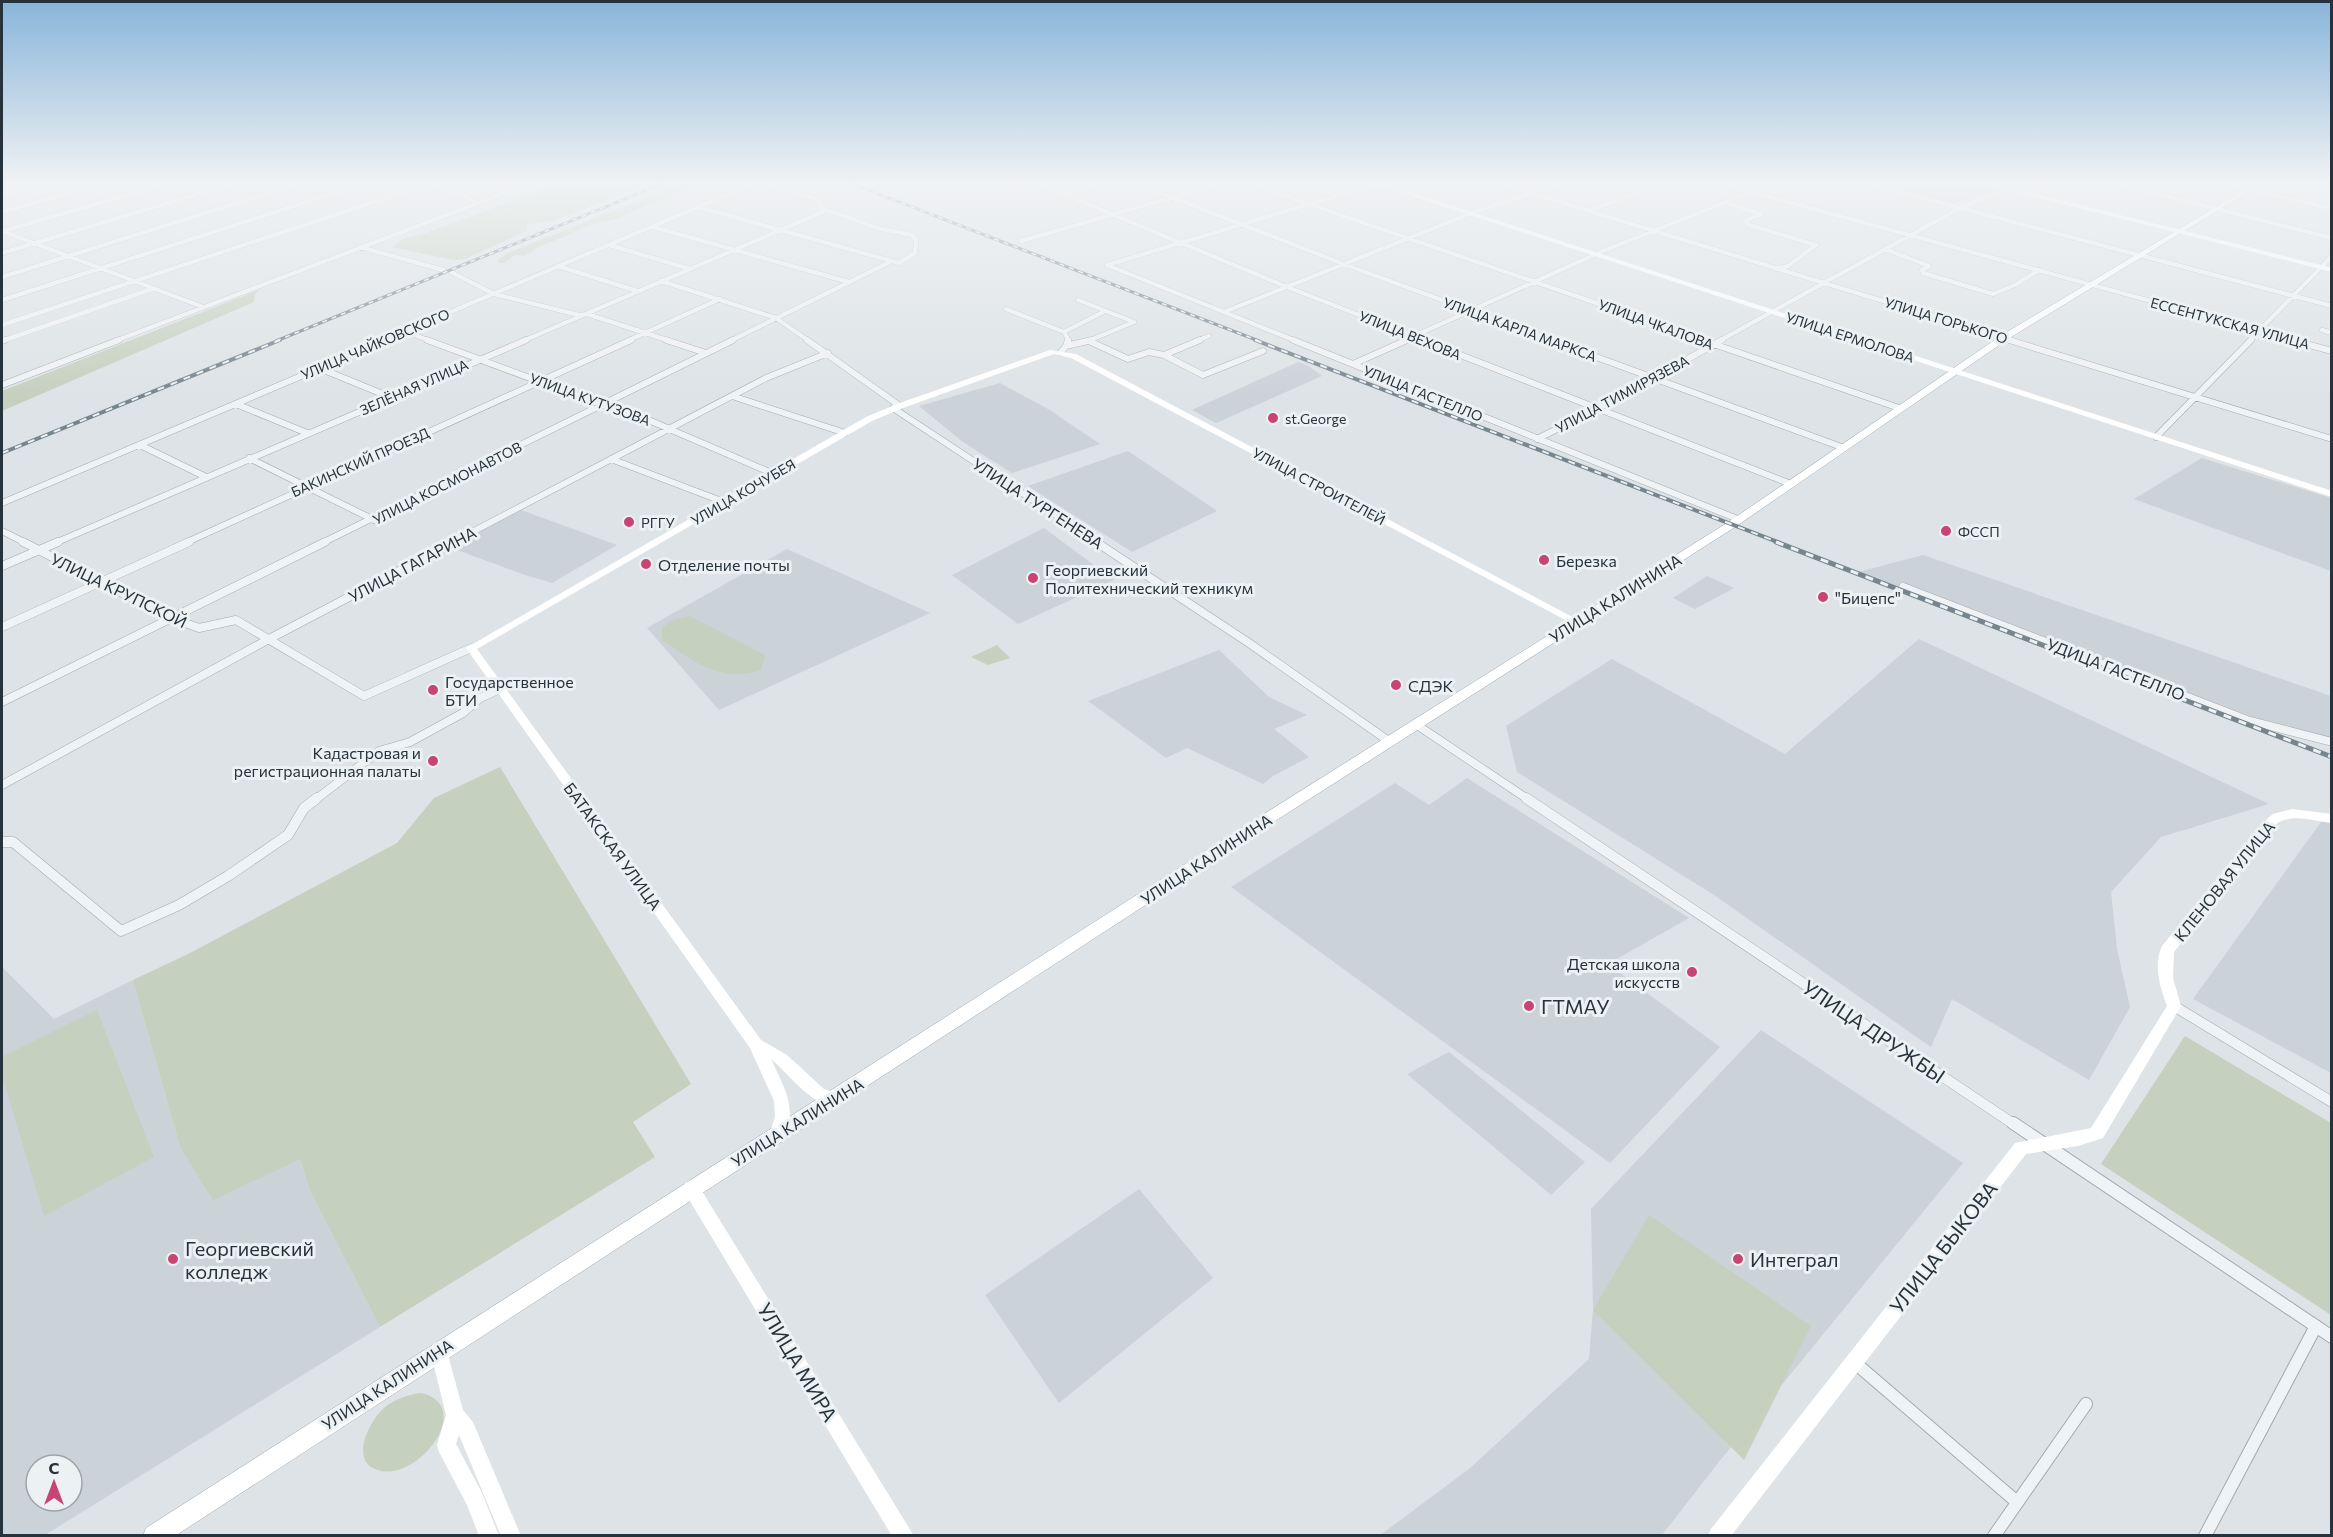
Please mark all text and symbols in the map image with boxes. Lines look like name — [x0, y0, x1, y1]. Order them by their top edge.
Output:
street label: УЛИЦА КАРЛА МАРКСА — [1441, 293, 1600, 365]
street label: УЛИЦА ГОРЬКОГО — [1882, 293, 2010, 347]
street label: ЕССЕНТУКСКАЯ УЛИЦА — [2149, 294, 2312, 353]
street label: УЛИЦА ЧКАЛОВА — [1596, 295, 1716, 353]
street label: УЛИЦА ЧАЙКОВСКОГО — [298, 305, 452, 383]
street label: УЛИЦА ВЕХОВА — [1356, 307, 1464, 363]
street label: УЛИЦА ЕРМОЛОВА — [1784, 308, 1917, 366]
street label: УЛИЦА ТИМИРЯЗЕВА — [1552, 351, 1692, 436]
street label: ЗЕЛЁНАЯ УЛИЦА — [357, 355, 471, 419]
street label: УЛИЦА ГАСТЕЛЛО — [1361, 361, 1485, 425]
street label: УЛИЦА КУТУЗОВА — [527, 369, 653, 429]
place label: st.George — [1285, 410, 1346, 427]
marker: st.George — [1266, 411, 1280, 425]
street label: БАКИНСКИЙ ПРОЕЗД — [288, 424, 432, 500]
street label: УЛИЦА КОСМОНАВТОВ — [370, 438, 524, 528]
street label: УЛИЦА СТРОИТЕЛЕЙ — [1250, 444, 1388, 528]
street label: УЛИЦА ТУРГЕНЕВА — [969, 454, 1107, 552]
street label: УЛИЦА КОЧУБЕЯ — [688, 455, 798, 529]
place label: РГГУ — [641, 514, 676, 531]
marker: РГГУ — [622, 515, 636, 529]
street label: УЛИЦА ГАГАРИНА — [345, 522, 479, 606]
place label: ФССП — [1958, 523, 2000, 540]
marker: ФССП — [1939, 524, 1953, 538]
street label: УЛИЦА КРУПСКОЙ — [48, 549, 190, 631]
street label: УЛИЦА КАЛИНИНА — [1545, 549, 1685, 647]
place label: Березка — [1556, 551, 1617, 570]
marker: Березка — [1537, 553, 1551, 567]
place label: Отделение почты — [658, 555, 790, 574]
marker: Отделение почты — [639, 557, 653, 571]
place label: Георгиевский Политехнический техникум — [1045, 560, 1253, 597]
marker: Георгиевский Политехнический техникум — [1026, 571, 1040, 585]
place label: "Бицепс" — [1835, 588, 1901, 607]
marker: "Бицепс" — [1816, 590, 1830, 604]
street label: УДИЦА ГАСТЕЛЛО — [2044, 634, 2188, 704]
place label: Государственное БТИ — [445, 672, 574, 709]
place label: СДЭК — [1408, 676, 1453, 695]
marker: СДЭК — [1389, 678, 1403, 692]
marker: Государственное БТИ — [426, 683, 440, 697]
place label: Кадастровая и регистрационная палаты — [234, 743, 421, 780]
marker: Кадастровая и регистрационная палаты — [426, 754, 440, 768]
street label: БАТАКСКАЯ УЛИЦА — [560, 779, 666, 913]
street label: УЛИЦА КАЛИНИНА — [1137, 809, 1275, 909]
street label: КЛЕНОВАЯ УЛИЦА — [2170, 817, 2278, 945]
place label: Детская школа искусств — [1567, 954, 1680, 991]
marker: Детская школа искусств — [1685, 965, 1699, 979]
street label: УЛИЦА ДРУЖБЫ — [1798, 974, 1950, 1088]
place label: ГТМАУ — [1541, 994, 1610, 1018]
marker: ГТМАУ — [1522, 999, 1536, 1013]
street label: УЛИЦА КАЛИНИНА — [727, 1073, 867, 1171]
street label: УЛИЦА БЫКОВА — [1884, 1176, 2002, 1318]
place label: Георгиевский колледж — [185, 1236, 314, 1283]
place label: Интеграл — [1750, 1247, 1839, 1271]
marker: Георгиевский колледж — [166, 1252, 180, 1266]
marker: Интеграл — [1731, 1252, 1745, 1266]
street label: УЛИЦА МИРА — [753, 1298, 843, 1426]
street label: УЛИЦА КАЛИНИНА — [318, 1334, 456, 1434]
north arrow — [24, 1453, 84, 1513]
text: С — [49, 1458, 60, 1477]

